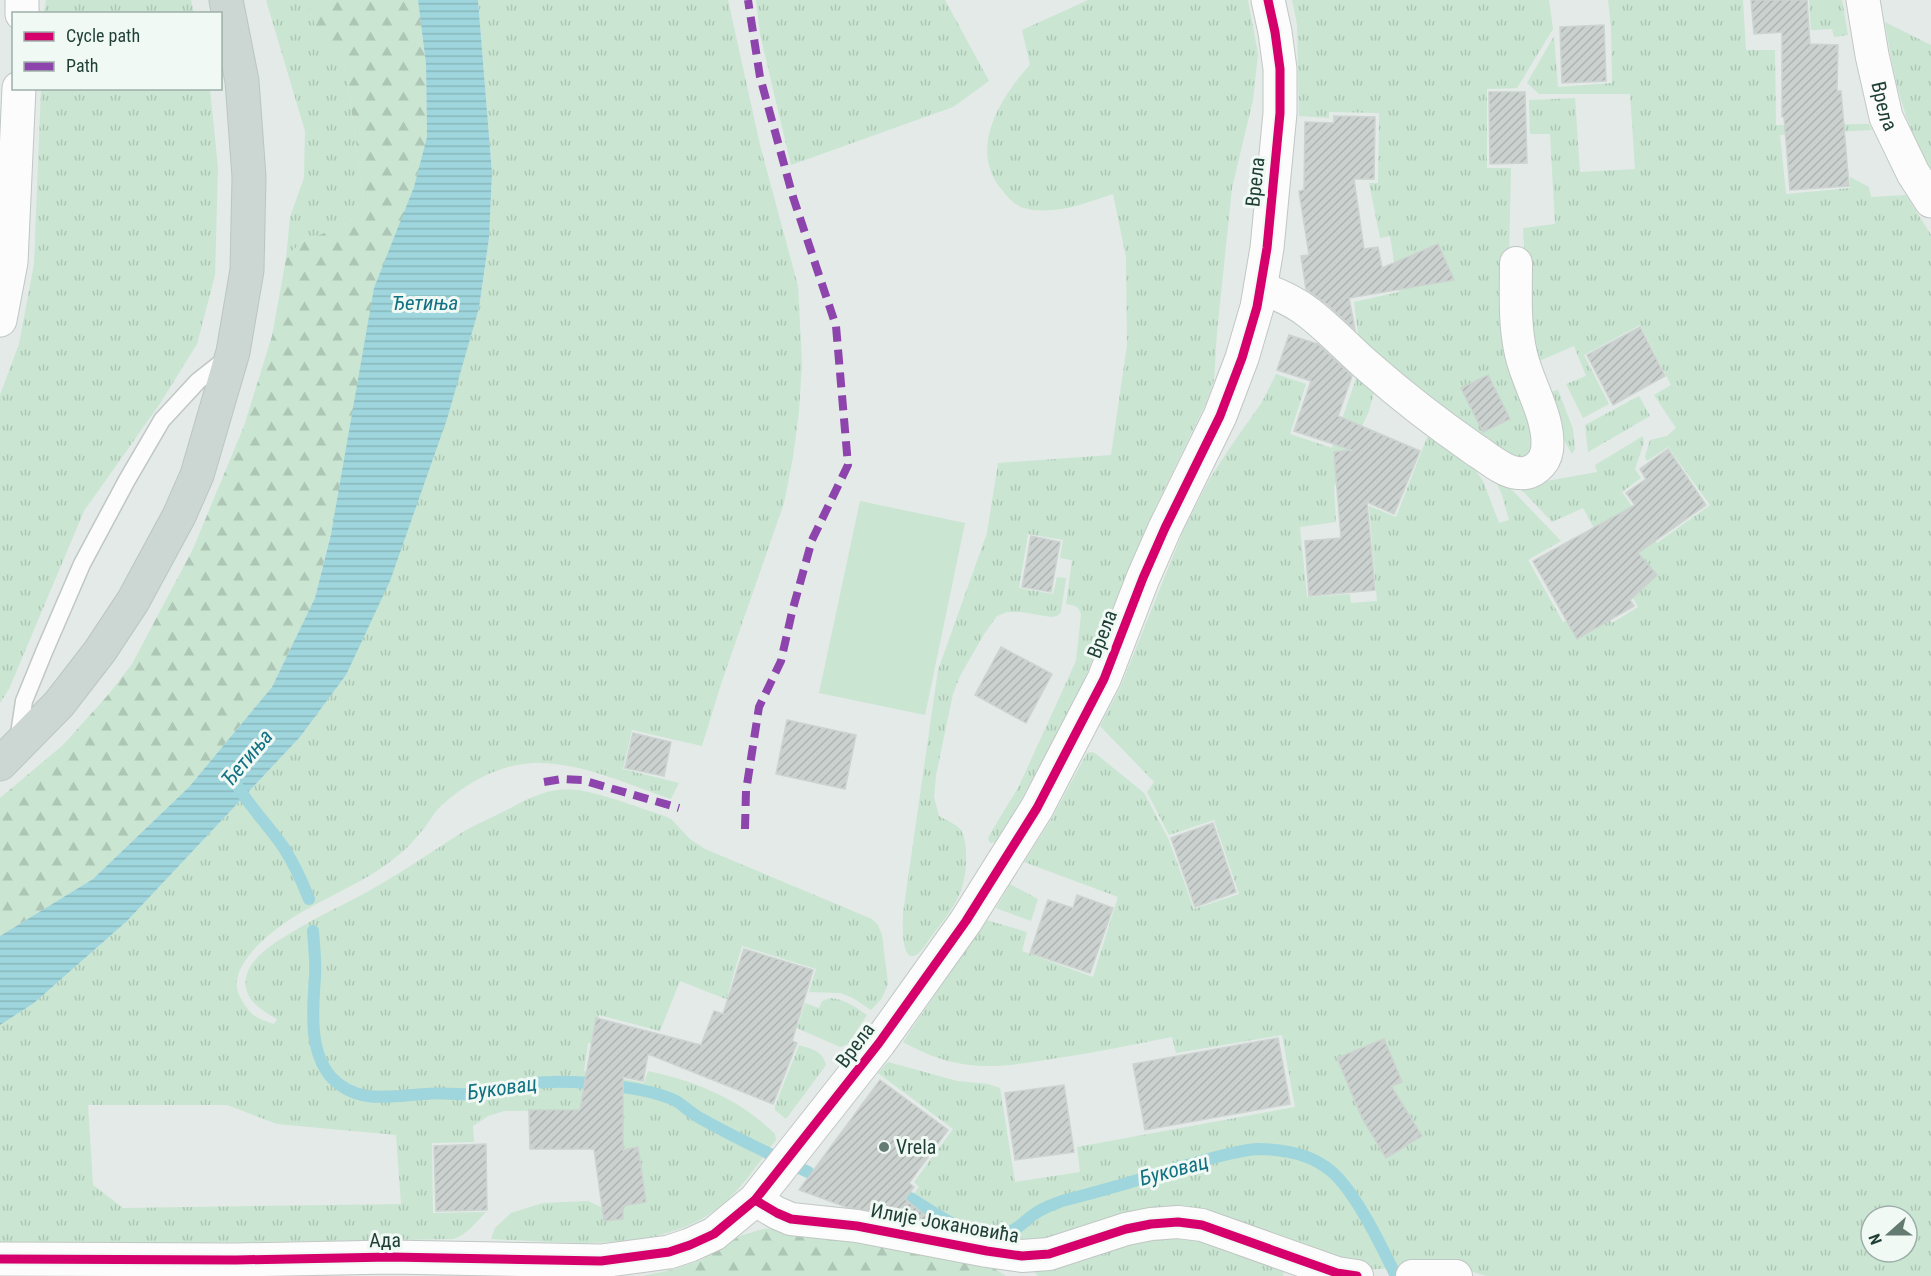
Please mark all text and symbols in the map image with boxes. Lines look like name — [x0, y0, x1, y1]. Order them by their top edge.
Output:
legend — [12, 12, 222, 90]
text: Cycle path — [66, 25, 140, 46]
text: Path — [66, 55, 99, 76]
street label: Врела — [1866, 79, 1903, 135]
street label: Врела — [1240, 156, 1270, 208]
water label: Ђетиња — [392, 291, 458, 315]
street label: Врела — [1082, 606, 1122, 662]
water label: Ђетиња — [216, 725, 278, 791]
street label: Врела — [830, 1018, 880, 1072]
water label: Буковац — [466, 1071, 538, 1105]
place label: Vrela — [896, 1135, 936, 1159]
marker: Vrela — [877, 1140, 891, 1154]
water label: Буковац — [1137, 1149, 1211, 1191]
street label: Илије Јокановића — [869, 1198, 1021, 1248]
north arrow — [1859, 1204, 1919, 1264]
street label: Ада — [369, 1228, 401, 1252]
text: N — [1865, 1231, 1886, 1247]

